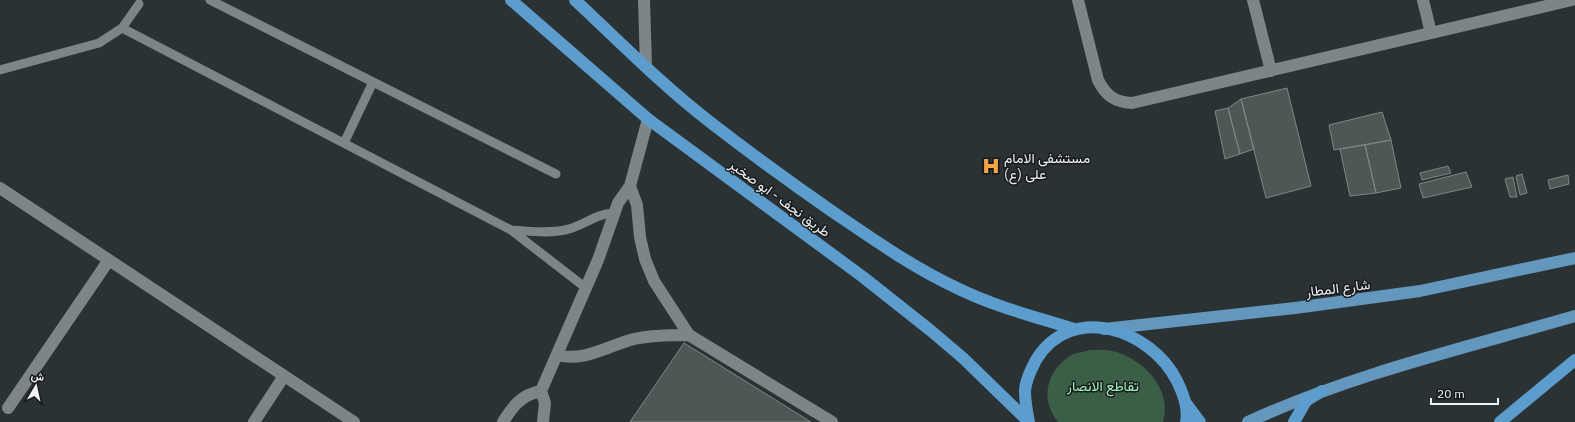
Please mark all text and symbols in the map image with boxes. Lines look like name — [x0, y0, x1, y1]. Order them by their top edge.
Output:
place label: مستشفی الامام علی (ع) — [1004, 149, 1090, 185]
street label: طريق نجف - ابو صخير — [725, 155, 834, 241]
hospital icon: مستشفی الامام علی (ع) — [981, 156, 1001, 176]
street label: شارع المطار — [1304, 275, 1371, 303]
north arrow — [16, 366, 56, 406]
text: ش — [30, 368, 45, 384]
park label: تقاطع الانصار — [1066, 377, 1139, 397]
scale bar — [1431, 380, 1498, 406]
text: 20 m — [1437, 386, 1465, 401]

